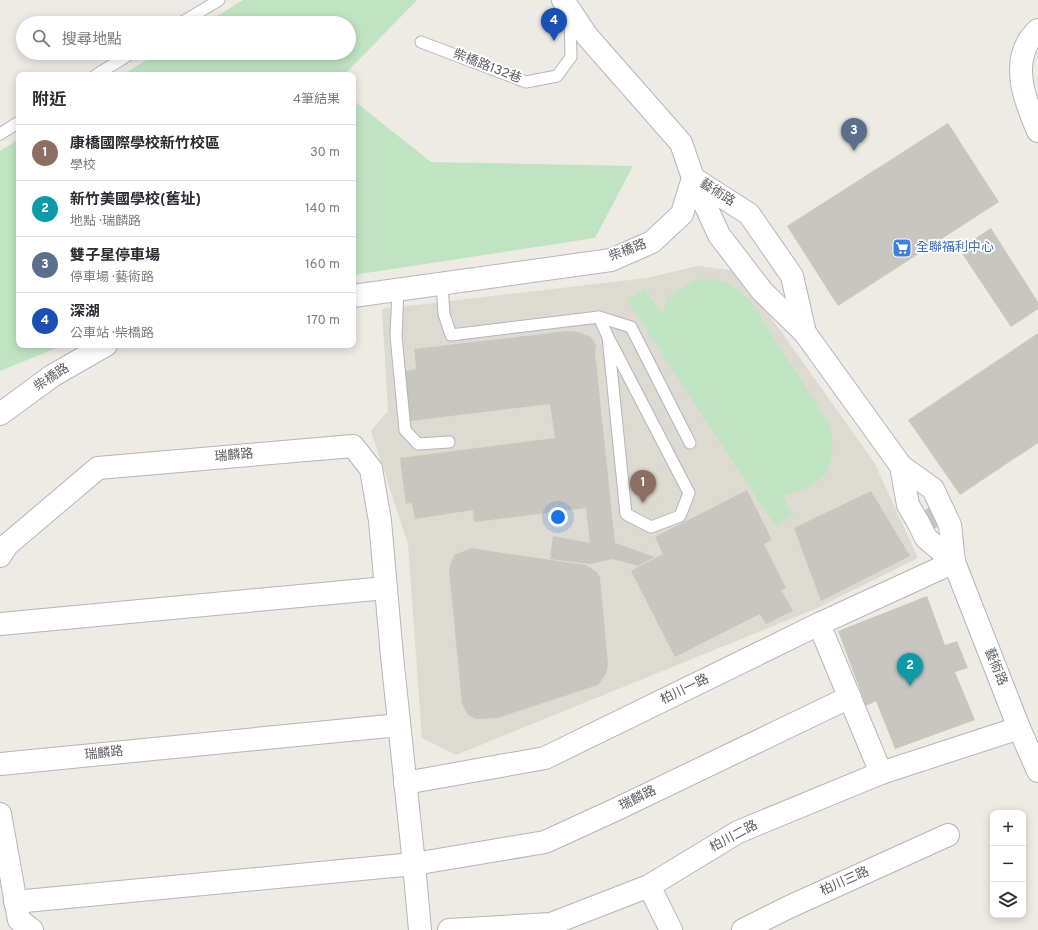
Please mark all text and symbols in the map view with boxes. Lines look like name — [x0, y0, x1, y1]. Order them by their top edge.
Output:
pin: 4 — [541, 8, 567, 41]
search box — [16, 16, 356, 60]
icon: search — [30, 27, 52, 49]
text: 搜尋地點 — [62, 31, 122, 50]
street label: 柴橋路132巷 — [450, 47, 524, 87]
text: 附近 — [32, 90, 66, 112]
text: 4筆結果 — [293, 92, 340, 108]
pin: 3 — [841, 118, 867, 151]
text: 康橋國際學校新竹校區 — [70, 135, 220, 154]
text: 1 — [42, 145, 48, 161]
text: 30 m — [310, 145, 340, 161]
text: 學校 — [70, 158, 96, 174]
street label: 藝術路 — [696, 175, 738, 210]
text: 新竹美國學校(舊址) — [70, 191, 201, 210]
text: 2 — [41, 201, 49, 217]
text: 140 m — [305, 201, 340, 217]
text: 地點 · 瑞麟路 — [70, 214, 141, 230]
street label: 柴橋路 — [607, 237, 649, 265]
supermarket icon: 全聯福利中心 — [891, 237, 913, 259]
place label: 全聯福利中心 — [916, 240, 994, 256]
text: 雙子星停車場 — [70, 247, 160, 266]
text: 3 — [41, 257, 49, 273]
text: 160 m — [305, 257, 340, 273]
text: 停車場 · 藝術路 — [70, 270, 154, 286]
text: 深湖 — [70, 303, 100, 322]
text: 4 — [41, 313, 49, 329]
text: 170 m — [306, 313, 340, 329]
text: 公車站 · 柴橋路 — [70, 326, 154, 342]
street label: 柴橋路 — [31, 361, 73, 395]
street label: 瑞麟路 — [214, 445, 254, 466]
pin: 1 — [630, 470, 656, 503]
your location — [548, 507, 568, 527]
street label: 藝術路 — [980, 646, 1011, 688]
pin: 2 — [897, 653, 923, 686]
street label: 柏川一路 — [658, 671, 712, 709]
street label: 瑞麟路 — [84, 743, 124, 764]
street label: 瑞麟路 — [617, 782, 659, 815]
map controls — [990, 810, 1026, 918]
button: + — [990, 810, 1026, 846]
street label: 柏川二路 — [707, 818, 761, 856]
button: − — [990, 846, 1026, 882]
street label: 柏川三路 — [818, 864, 872, 900]
button: layers — [990, 882, 1026, 918]

